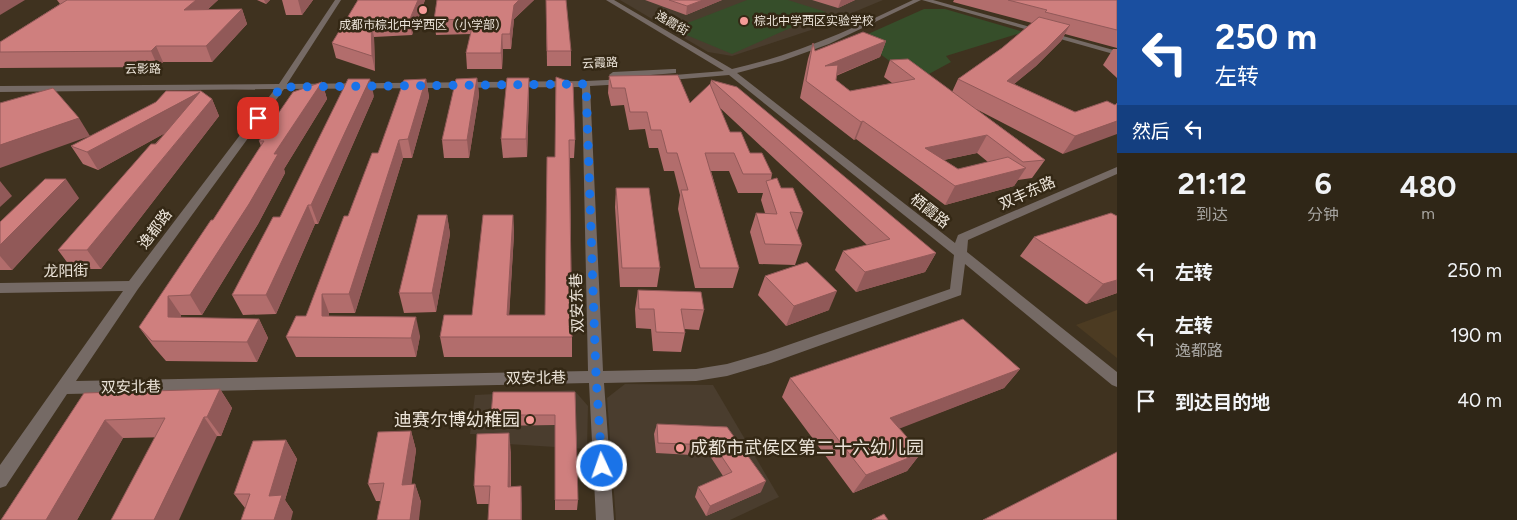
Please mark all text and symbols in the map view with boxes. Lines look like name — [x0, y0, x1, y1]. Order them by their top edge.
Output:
marker: 成都市棕北中学西区（小学部） — [417, 4, 429, 16]
street label: 逸霞街 — [653, 8, 691, 38]
place label: 棕北中学西区实验学校 — [754, 14, 874, 28]
marker: 棕北中学西区实验学校 — [738, 15, 750, 27]
text: 250 m — [1215, 16, 1317, 58]
place label: 成都市棕北中学西区（小学部） — [339, 18, 507, 32]
icon: left — [1132, 20, 1197, 85]
street label: 云霞路 — [582, 55, 618, 71]
street label: 云影路 — [125, 62, 161, 76]
text: 左转 — [1215, 63, 1259, 90]
pin — [237, 97, 279, 139]
icon: arrive — [244, 104, 272, 132]
icon: left — [1180, 115, 1208, 143]
text: 然后 — [1132, 120, 1170, 143]
text: 21:12 — [1178, 165, 1247, 202]
text: 6 — [1314, 165, 1332, 202]
text: 480 — [1400, 168, 1456, 205]
street label: 双丰东路 — [996, 173, 1058, 213]
street label: 栖霞路 — [907, 190, 953, 232]
text: m — [1421, 204, 1435, 223]
text: 到达 — [1196, 205, 1228, 224]
text: 分钟 — [1307, 205, 1339, 224]
street label: 逸都路 — [134, 206, 176, 252]
icon: left — [1132, 257, 1160, 285]
text: 250 m — [1447, 259, 1502, 282]
text: 左转 — [1175, 261, 1213, 284]
street label: 龙阳街 — [43, 262, 89, 280]
street label: 双安东巷 — [567, 273, 587, 333]
text: 左转 — [1175, 314, 1213, 337]
icon: left — [1132, 322, 1160, 350]
text: 190 m — [1450, 324, 1502, 347]
text: 逸都路 — [1175, 341, 1223, 360]
street label: 双安北巷 — [506, 368, 566, 388]
street label: 双安北巷 — [101, 377, 161, 397]
icon: arrive — [1132, 387, 1160, 415]
text: 40 m — [1457, 389, 1502, 412]
text: 到达目的地 — [1175, 391, 1270, 414]
place label: 迪赛尔博幼稚园 — [394, 409, 520, 431]
marker: 迪赛尔博幼稚园 — [524, 414, 536, 426]
place label: 成都市武侯区第二十六幼儿园 — [690, 437, 924, 459]
position arrow — [575, 439, 627, 491]
marker: 成都市武侯区第二十六幼儿园 — [674, 442, 686, 454]

